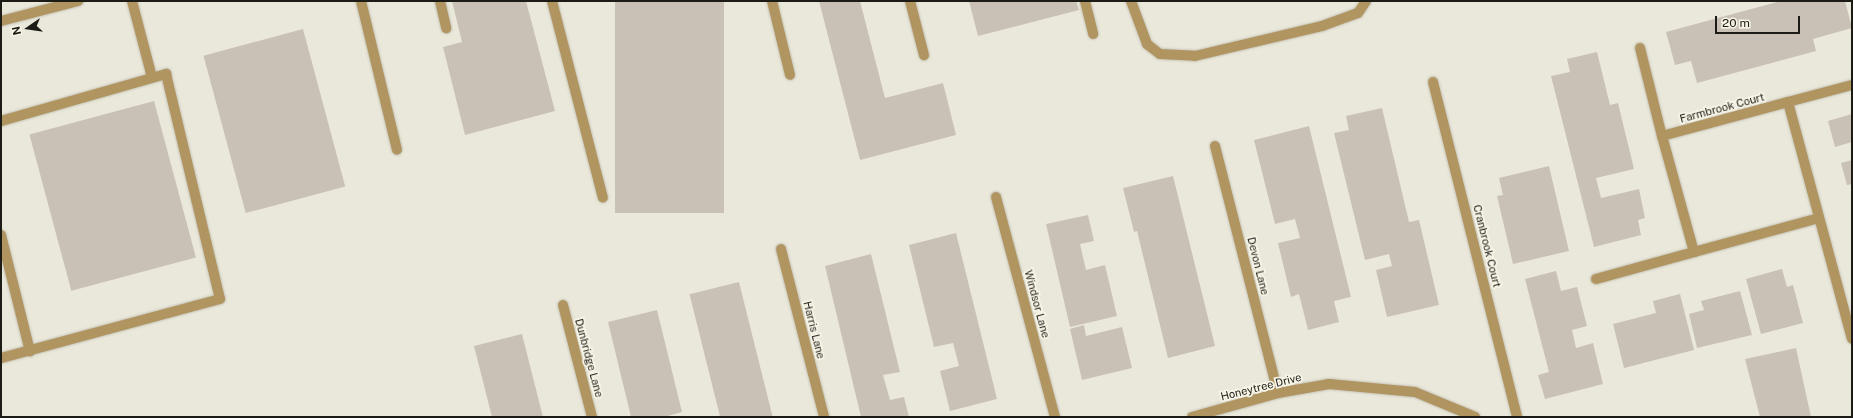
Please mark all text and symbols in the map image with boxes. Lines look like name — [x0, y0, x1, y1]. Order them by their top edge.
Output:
north arrow — [8, 8, 48, 48]
scale bar — [1717, 8, 1802, 34]
text: 20 m — [1722, 16, 1750, 30]
text: N — [9, 25, 23, 36]
street label: Farmbrook Court — [1678, 90, 1766, 126]
street label: Cranbrook Court — [1470, 203, 1504, 289]
street label: Devon Lane — [1244, 236, 1272, 296]
street label: Windsor Lane — [1022, 269, 1052, 339]
street label: Harris Lane — [800, 300, 828, 360]
street label: Dunbridge Lane — [572, 317, 606, 399]
street label: Honeytree Drive — [1219, 371, 1303, 403]

